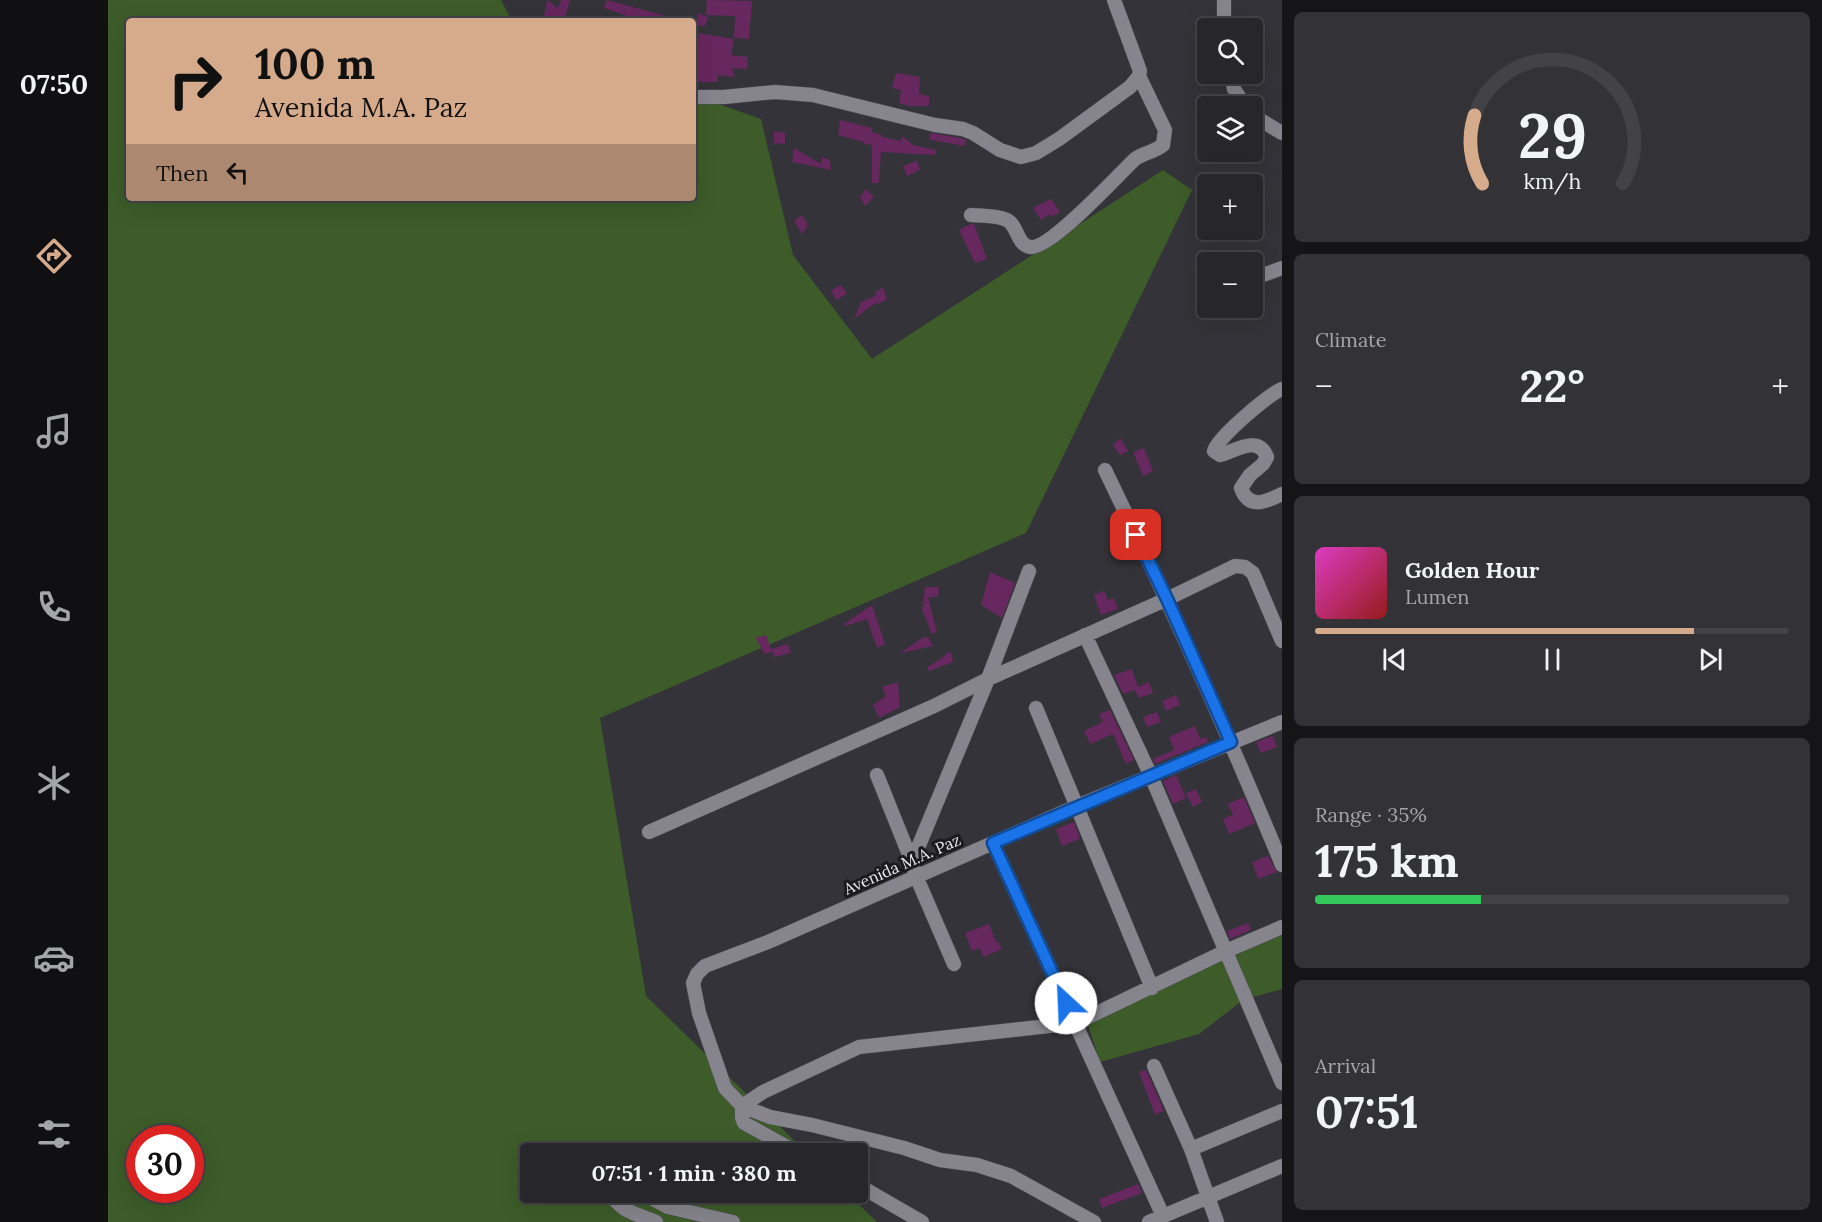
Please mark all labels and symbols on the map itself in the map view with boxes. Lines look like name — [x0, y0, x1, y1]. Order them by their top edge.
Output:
pin — [1110, 509, 1161, 560]
street label: Avenida M.A. Paz — [840, 829, 964, 899]
position arrow — [1034, 971, 1098, 1035]
speed limit sign: 30 — [126, 1125, 204, 1203]

